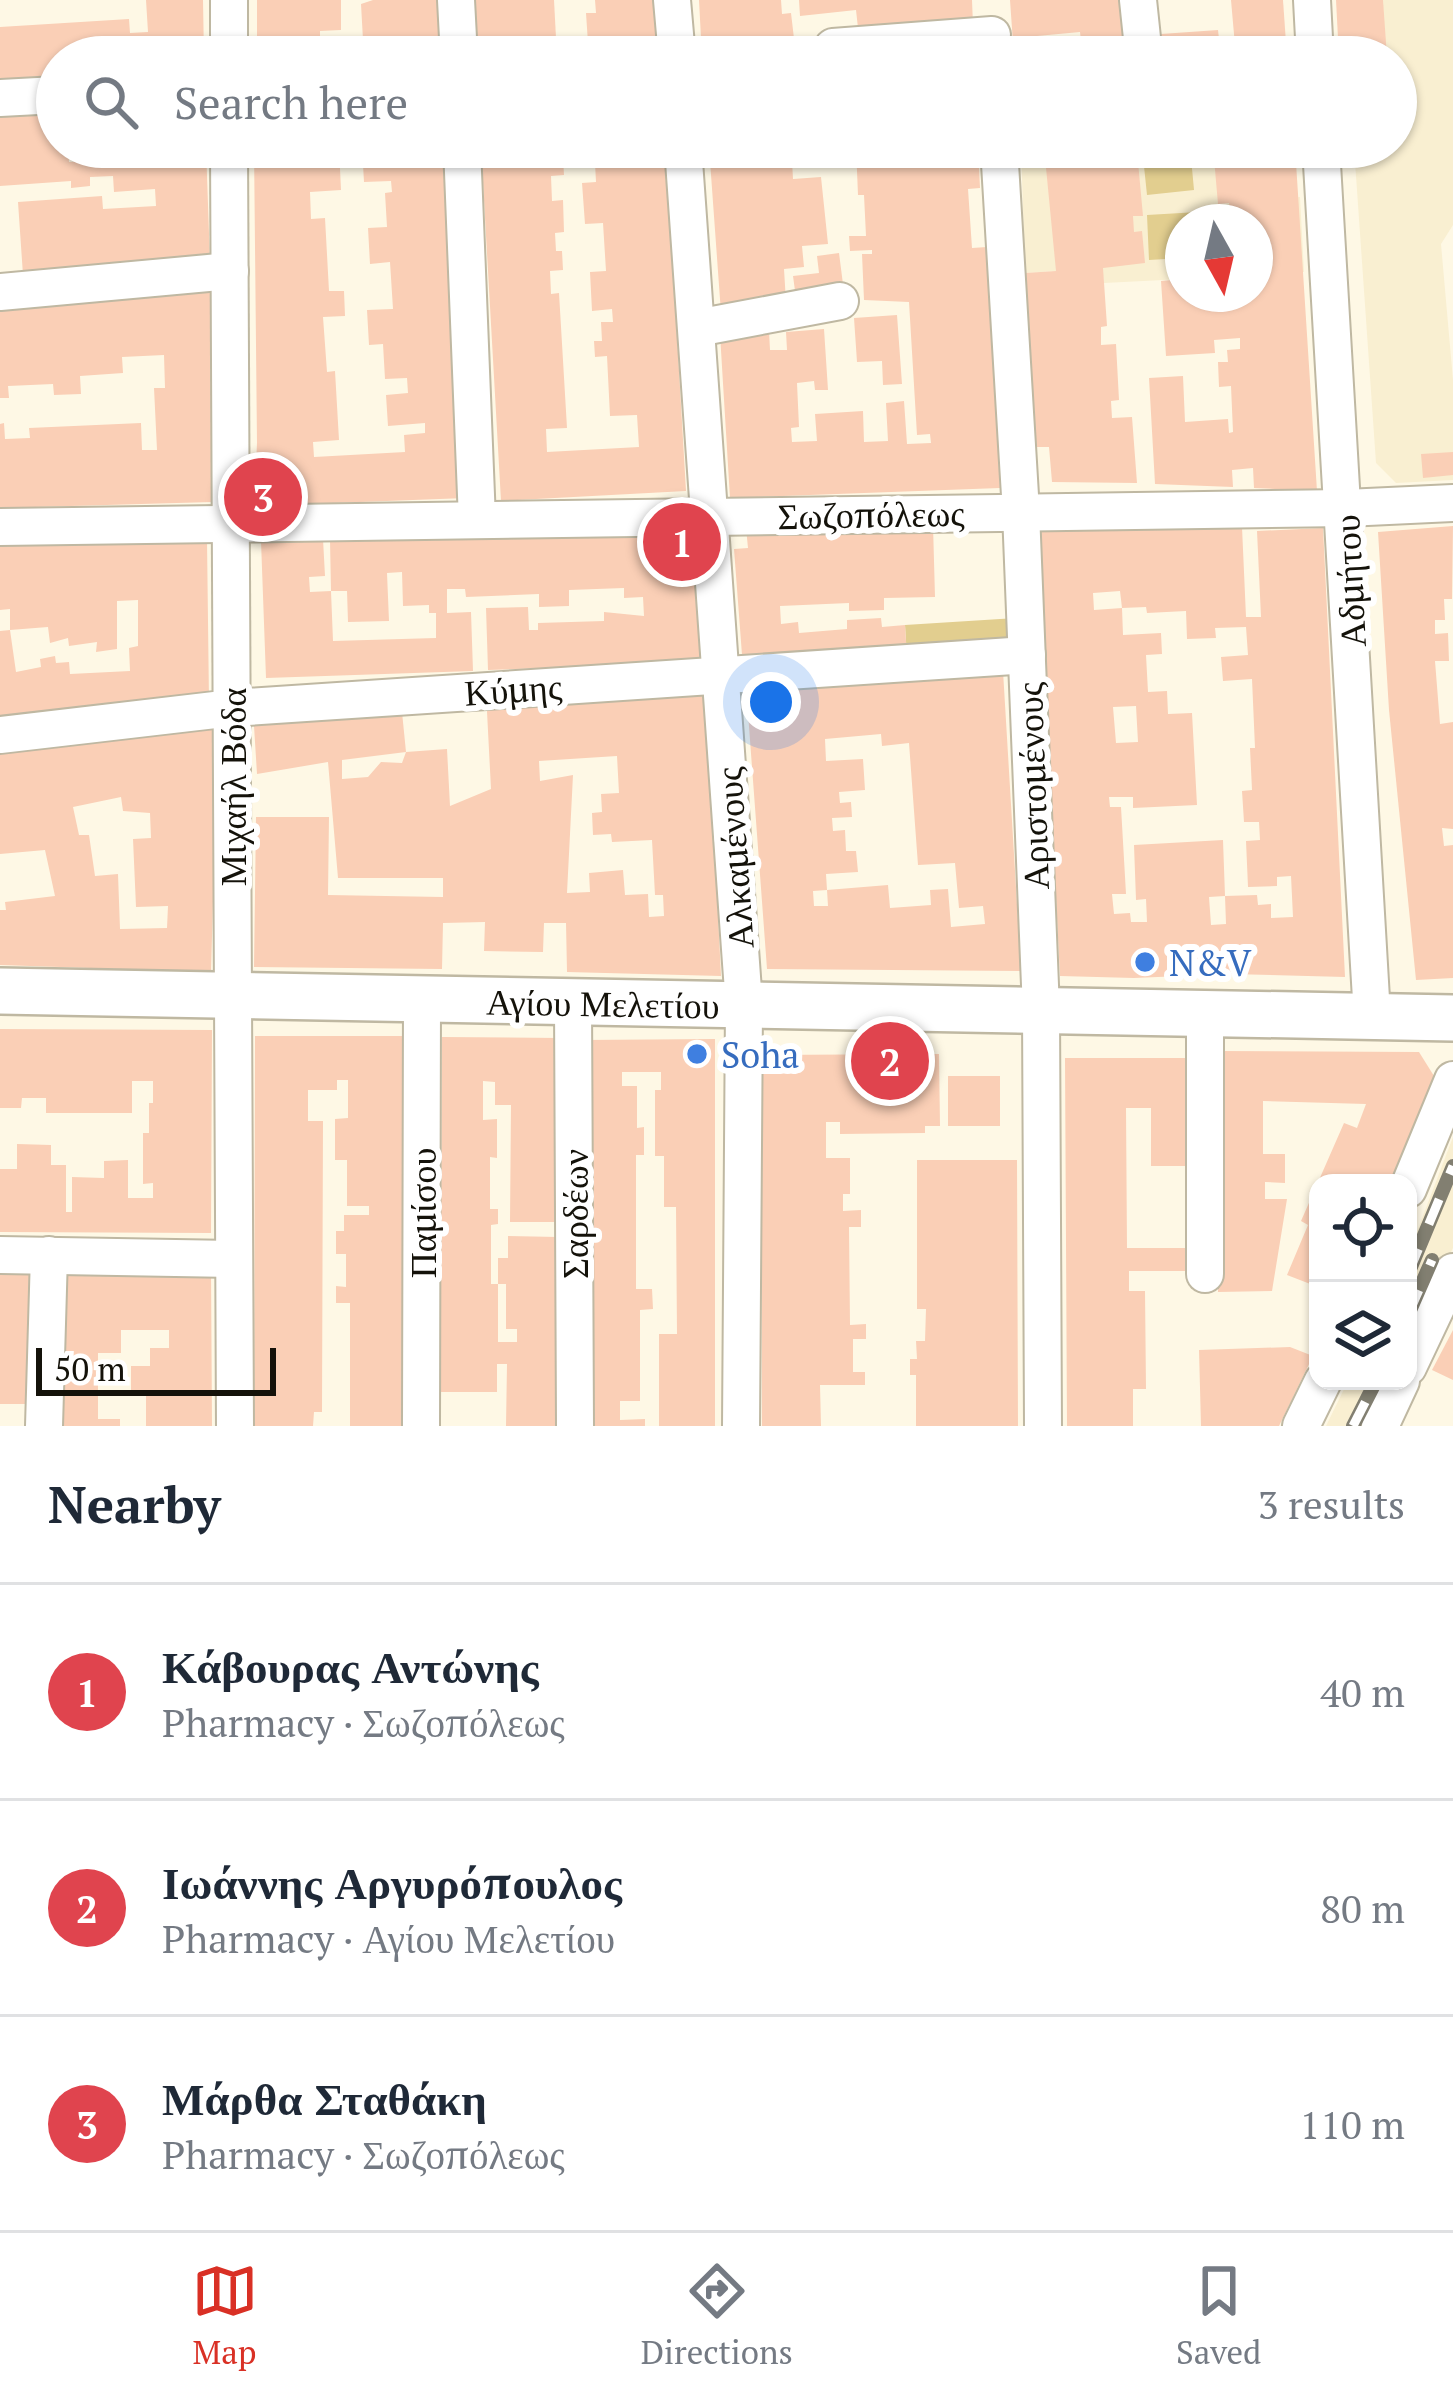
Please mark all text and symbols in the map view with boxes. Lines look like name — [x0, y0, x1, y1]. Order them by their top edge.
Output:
search box — [36, 36, 1417, 168]
icon: search — [78, 69, 144, 135]
text: Search here — [174, 72, 408, 132]
north arrow — [1165, 204, 1273, 312]
pin: 3 — [224, 452, 302, 542]
street label: Σωζοπόλεως — [777, 489, 965, 539]
pin: 1 — [643, 497, 721, 587]
street label: Αδμήτου — [1322, 513, 1376, 649]
street label: Κύμης — [463, 662, 563, 716]
your location — [741, 672, 801, 732]
street label: Αριστομένους — [1005, 681, 1059, 891]
street label: Μιχαήλ Βόδα — [209, 688, 256, 886]
street label: Αλκαμένους — [704, 766, 764, 950]
place label: N&V — [1169, 939, 1252, 986]
marker: N&V — [1132, 949, 1158, 975]
street label: Αγίου Μελετίου — [486, 977, 720, 1029]
pin: 2 — [851, 1016, 929, 1106]
place label: Soha — [721, 1031, 800, 1078]
marker: Soha — [684, 1041, 710, 1067]
street label: Παμίσου — [399, 1148, 446, 1278]
street label: Σαρδέων — [551, 1149, 598, 1279]
map controls — [1309, 1174, 1417, 1390]
button: locate — [1309, 1174, 1417, 1282]
button: layers — [1309, 1282, 1417, 1390]
scale bar — [36, 1342, 276, 1395]
text: 50 m — [54, 1347, 126, 1390]
text: Nearby — [48, 1470, 221, 1538]
text: 3 results — [1258, 1478, 1405, 1530]
text: Κάβουρας Αντώνης — [162, 1636, 539, 1696]
text: 1 — [76, 1666, 98, 1718]
text: 40 m — [1320, 1666, 1405, 1718]
text: Pharmacy · Σωζοπόλεως — [162, 1696, 565, 1748]
text: Ιωάννης Αργυρόπουλος — [162, 1852, 622, 1912]
text: 2 — [76, 1882, 98, 1934]
text: 80 m — [1320, 1882, 1405, 1934]
text: Pharmacy · Αγίου Μελετίου — [162, 1912, 615, 1964]
text: Μάρθα Σταθάκη — [162, 2068, 487, 2128]
text: 3 — [76, 2098, 98, 2150]
text: 110 m — [1300, 2098, 1405, 2150]
text: Pharmacy · Σωζοπόλεως — [162, 2128, 565, 2180]
tab: Map — [192, 2258, 258, 2373]
tab: Directions — [641, 2258, 793, 2373]
tab: Saved — [1176, 2258, 1261, 2373]

